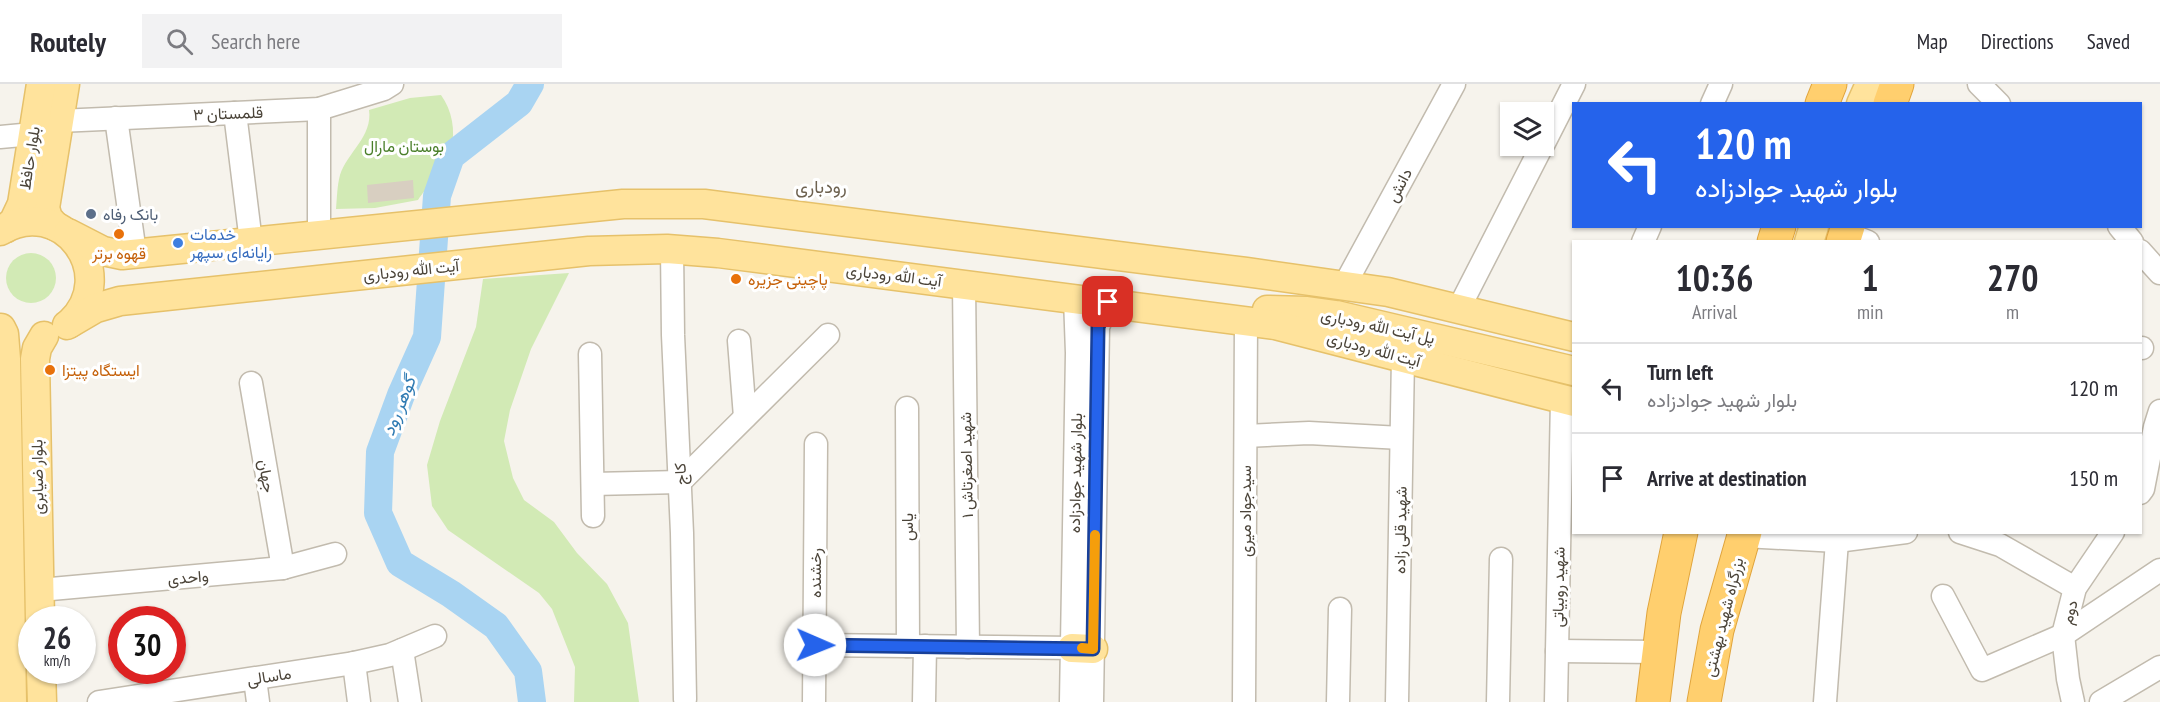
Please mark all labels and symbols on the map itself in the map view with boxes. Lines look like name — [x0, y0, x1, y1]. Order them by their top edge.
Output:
street label: قلمستان ۳ — [193, 102, 263, 124]
street label: بلوار حافظ — [14, 125, 45, 191]
park label: بوستان مارال — [364, 136, 444, 157]
street label: دانش — [1382, 165, 1417, 206]
district label: رودباری — [795, 175, 847, 198]
place label: بانک رفاه — [103, 204, 158, 225]
marker: بانک رفاه — [84, 207, 98, 221]
place label: خدمات رایانه‌ای سپهر — [189, 224, 272, 264]
marker: قهوه برتر — [112, 227, 126, 241]
marker: خدمات رایانه‌ای سپهر — [171, 236, 185, 250]
place label: قهوه برتر — [91, 243, 146, 264]
street label: آیت الله رودباری — [362, 255, 461, 286]
street label: آیت الله رودباری — [845, 259, 944, 292]
place label: پاچینی جزیره — [748, 269, 828, 291]
marker: پاچینی جزیره — [729, 272, 743, 286]
pin — [1082, 276, 1133, 327]
street label: پل آیت الله رودباری — [1319, 304, 1437, 350]
street label: آیت الله رودباری — [1325, 327, 1424, 372]
place label: ایستگاه پیتزا — [62, 360, 140, 382]
marker: ایستگاه پیتزا — [43, 363, 57, 377]
water label: گوهر رود — [376, 370, 422, 439]
street label: شهید اصغرتاش ۱ — [955, 412, 978, 518]
street label: بلوار شهید جوادزاده — [1064, 413, 1087, 533]
street label: بلوار ضیابری — [26, 439, 49, 515]
street label: جهان — [253, 458, 280, 495]
street label: کاج — [669, 462, 693, 486]
street label: سیدجواد میری — [1235, 465, 1256, 557]
street label: شهید قلی زاده — [1389, 486, 1412, 574]
street label: یاس — [897, 513, 918, 541]
street label: شهید روبیاتی — [1547, 547, 1570, 628]
street label: رخشنده — [805, 548, 826, 598]
street label: بزرگراه شهید بهشتی — [1699, 555, 1748, 679]
street label: واحدی — [167, 565, 210, 590]
street label: دوم — [2056, 598, 2083, 627]
speed limit sign: 30 — [108, 606, 186, 684]
position arrow — [783, 613, 847, 677]
street label: ماسالی — [245, 663, 293, 690]

